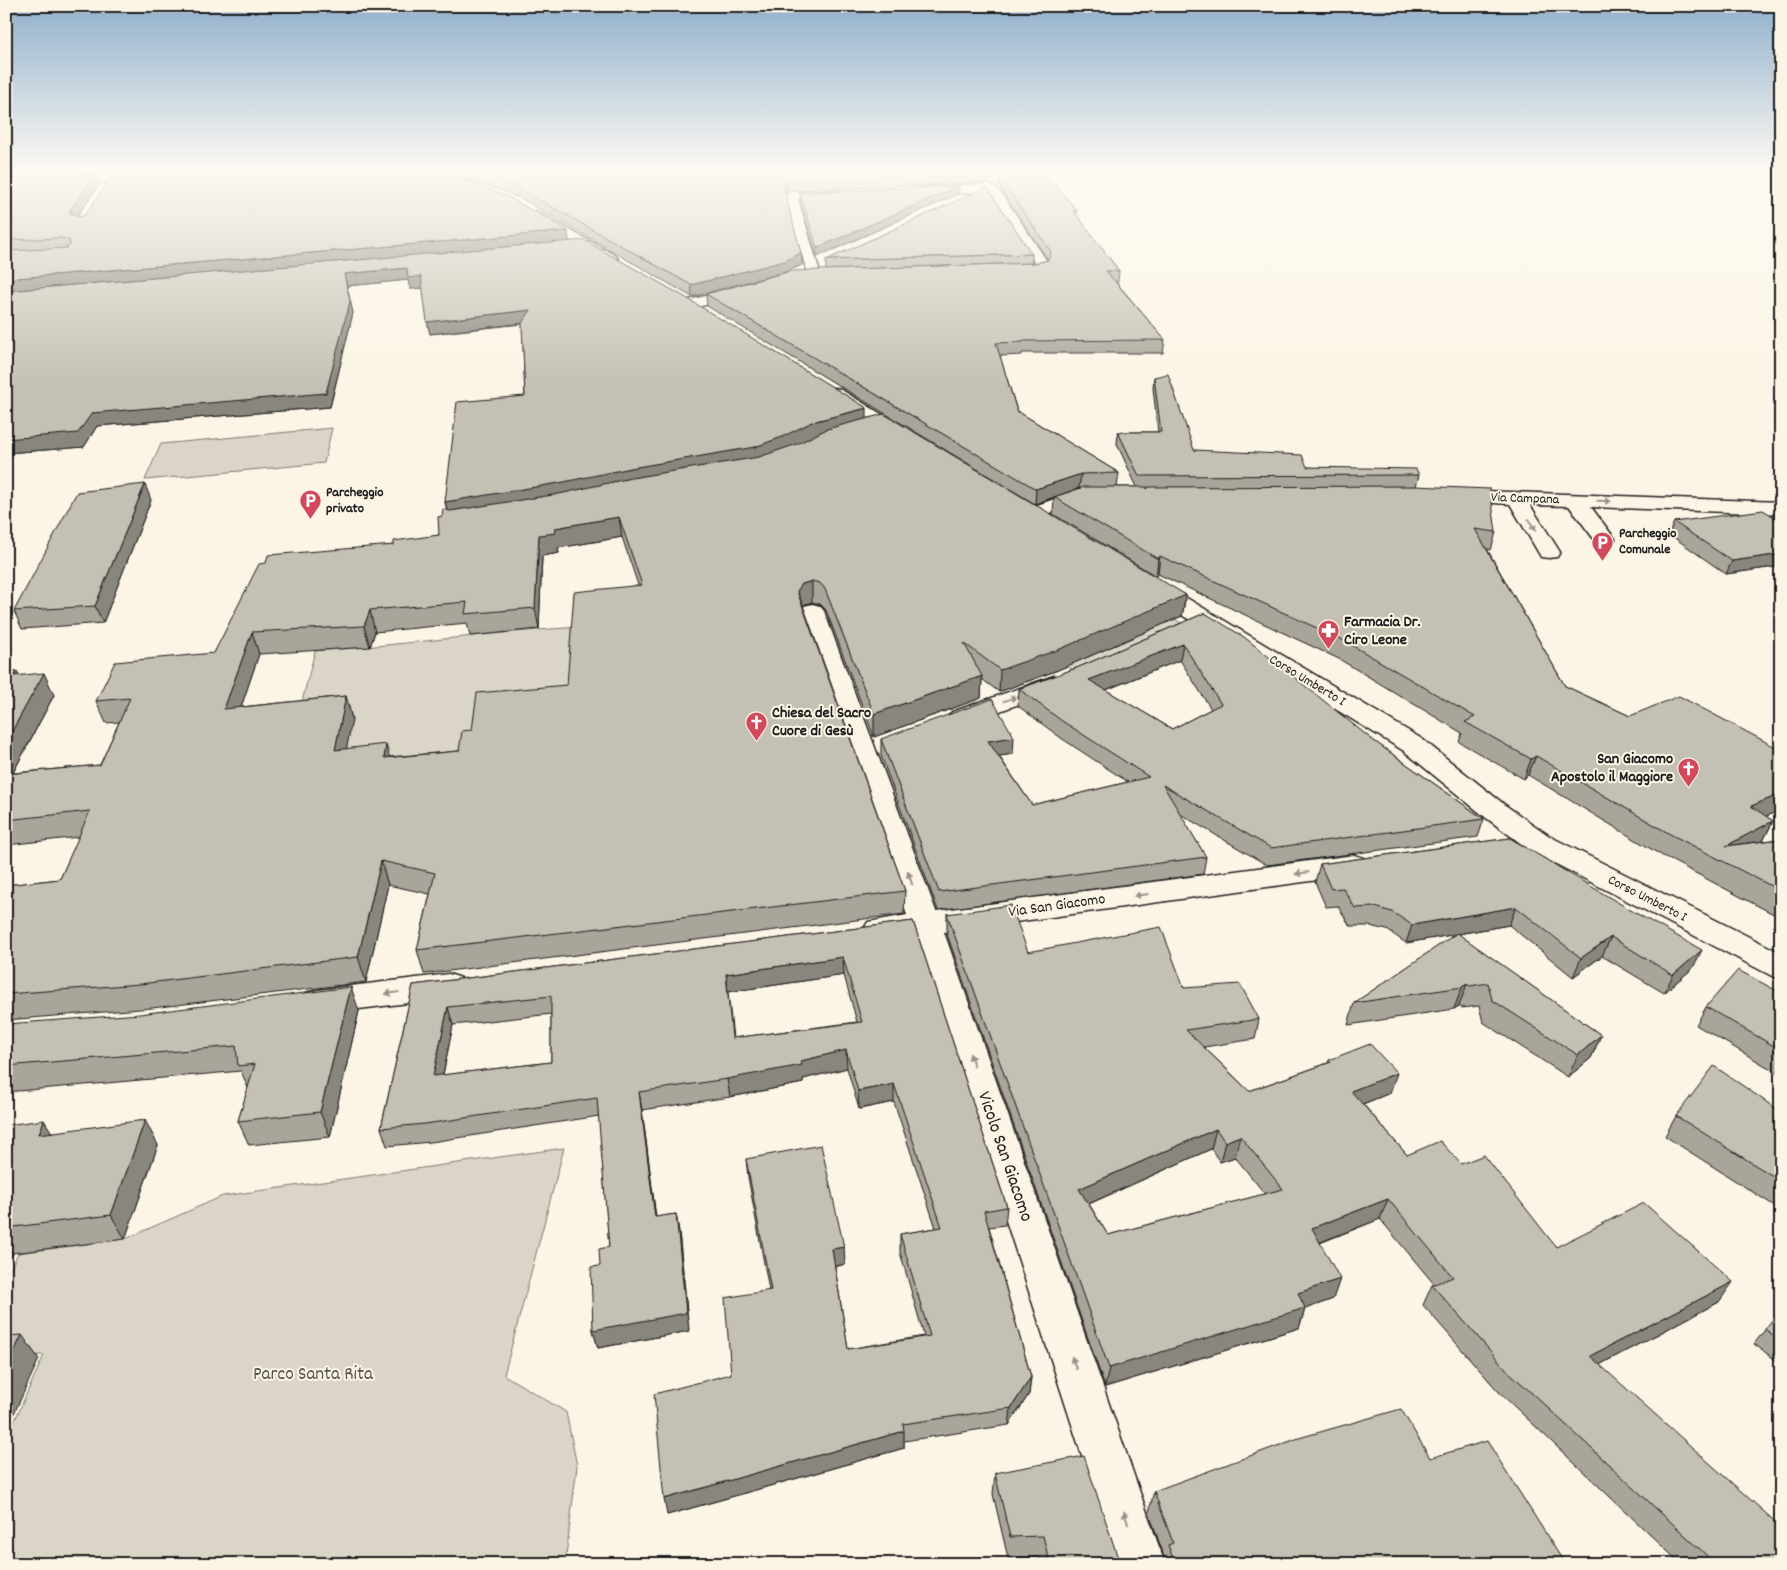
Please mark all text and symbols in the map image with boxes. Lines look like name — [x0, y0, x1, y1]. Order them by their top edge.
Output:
place label: Parcheggio privato — [326, 483, 383, 519]
street label: Via Campana — [1491, 488, 1560, 510]
parking icon: Parcheggio privato — [298, 489, 322, 520]
one-way arrow — [1596, 497, 1612, 505]
one-way arrow — [1528, 518, 1537, 532]
place label: Parcheggio Comunale — [1619, 524, 1676, 560]
parking icon: Parcheggio Comunale — [1591, 530, 1615, 561]
place label: Farmacia Dr. Ciro Leone — [1344, 611, 1421, 652]
pharmacy icon: Farmacia Dr. Ciro Leone — [1316, 619, 1340, 650]
street label: Corso Umberto I — [1265, 650, 1350, 712]
one-way arrow — [1002, 695, 1017, 702]
place label: Chiesa del Sacro Cuore di Gesù — [772, 702, 871, 743]
church icon: Chiesa del Sacro Cuore di Gesù — [744, 710, 768, 741]
place label: San Giacomo Apostolo il Maggiore — [1551, 748, 1673, 789]
church icon: San Giacomo Apostolo il Maggiore — [1677, 756, 1701, 787]
one-way arrow — [1294, 869, 1310, 877]
street label: Corso Umberto I — [1604, 870, 1691, 928]
one-way arrow — [906, 871, 913, 886]
street label: Via San Giacomo — [1007, 888, 1107, 924]
one-way arrow — [1133, 891, 1149, 899]
one-way arrow — [383, 989, 399, 997]
one-way arrow — [968, 1053, 975, 1068]
street label: Vicolo San Giacomo — [969, 1088, 1039, 1226]
one-way arrow — [1070, 1356, 1077, 1371]
park label: Parco Santa Rita — [253, 1362, 374, 1389]
one-way arrow — [1122, 1510, 1129, 1525]

